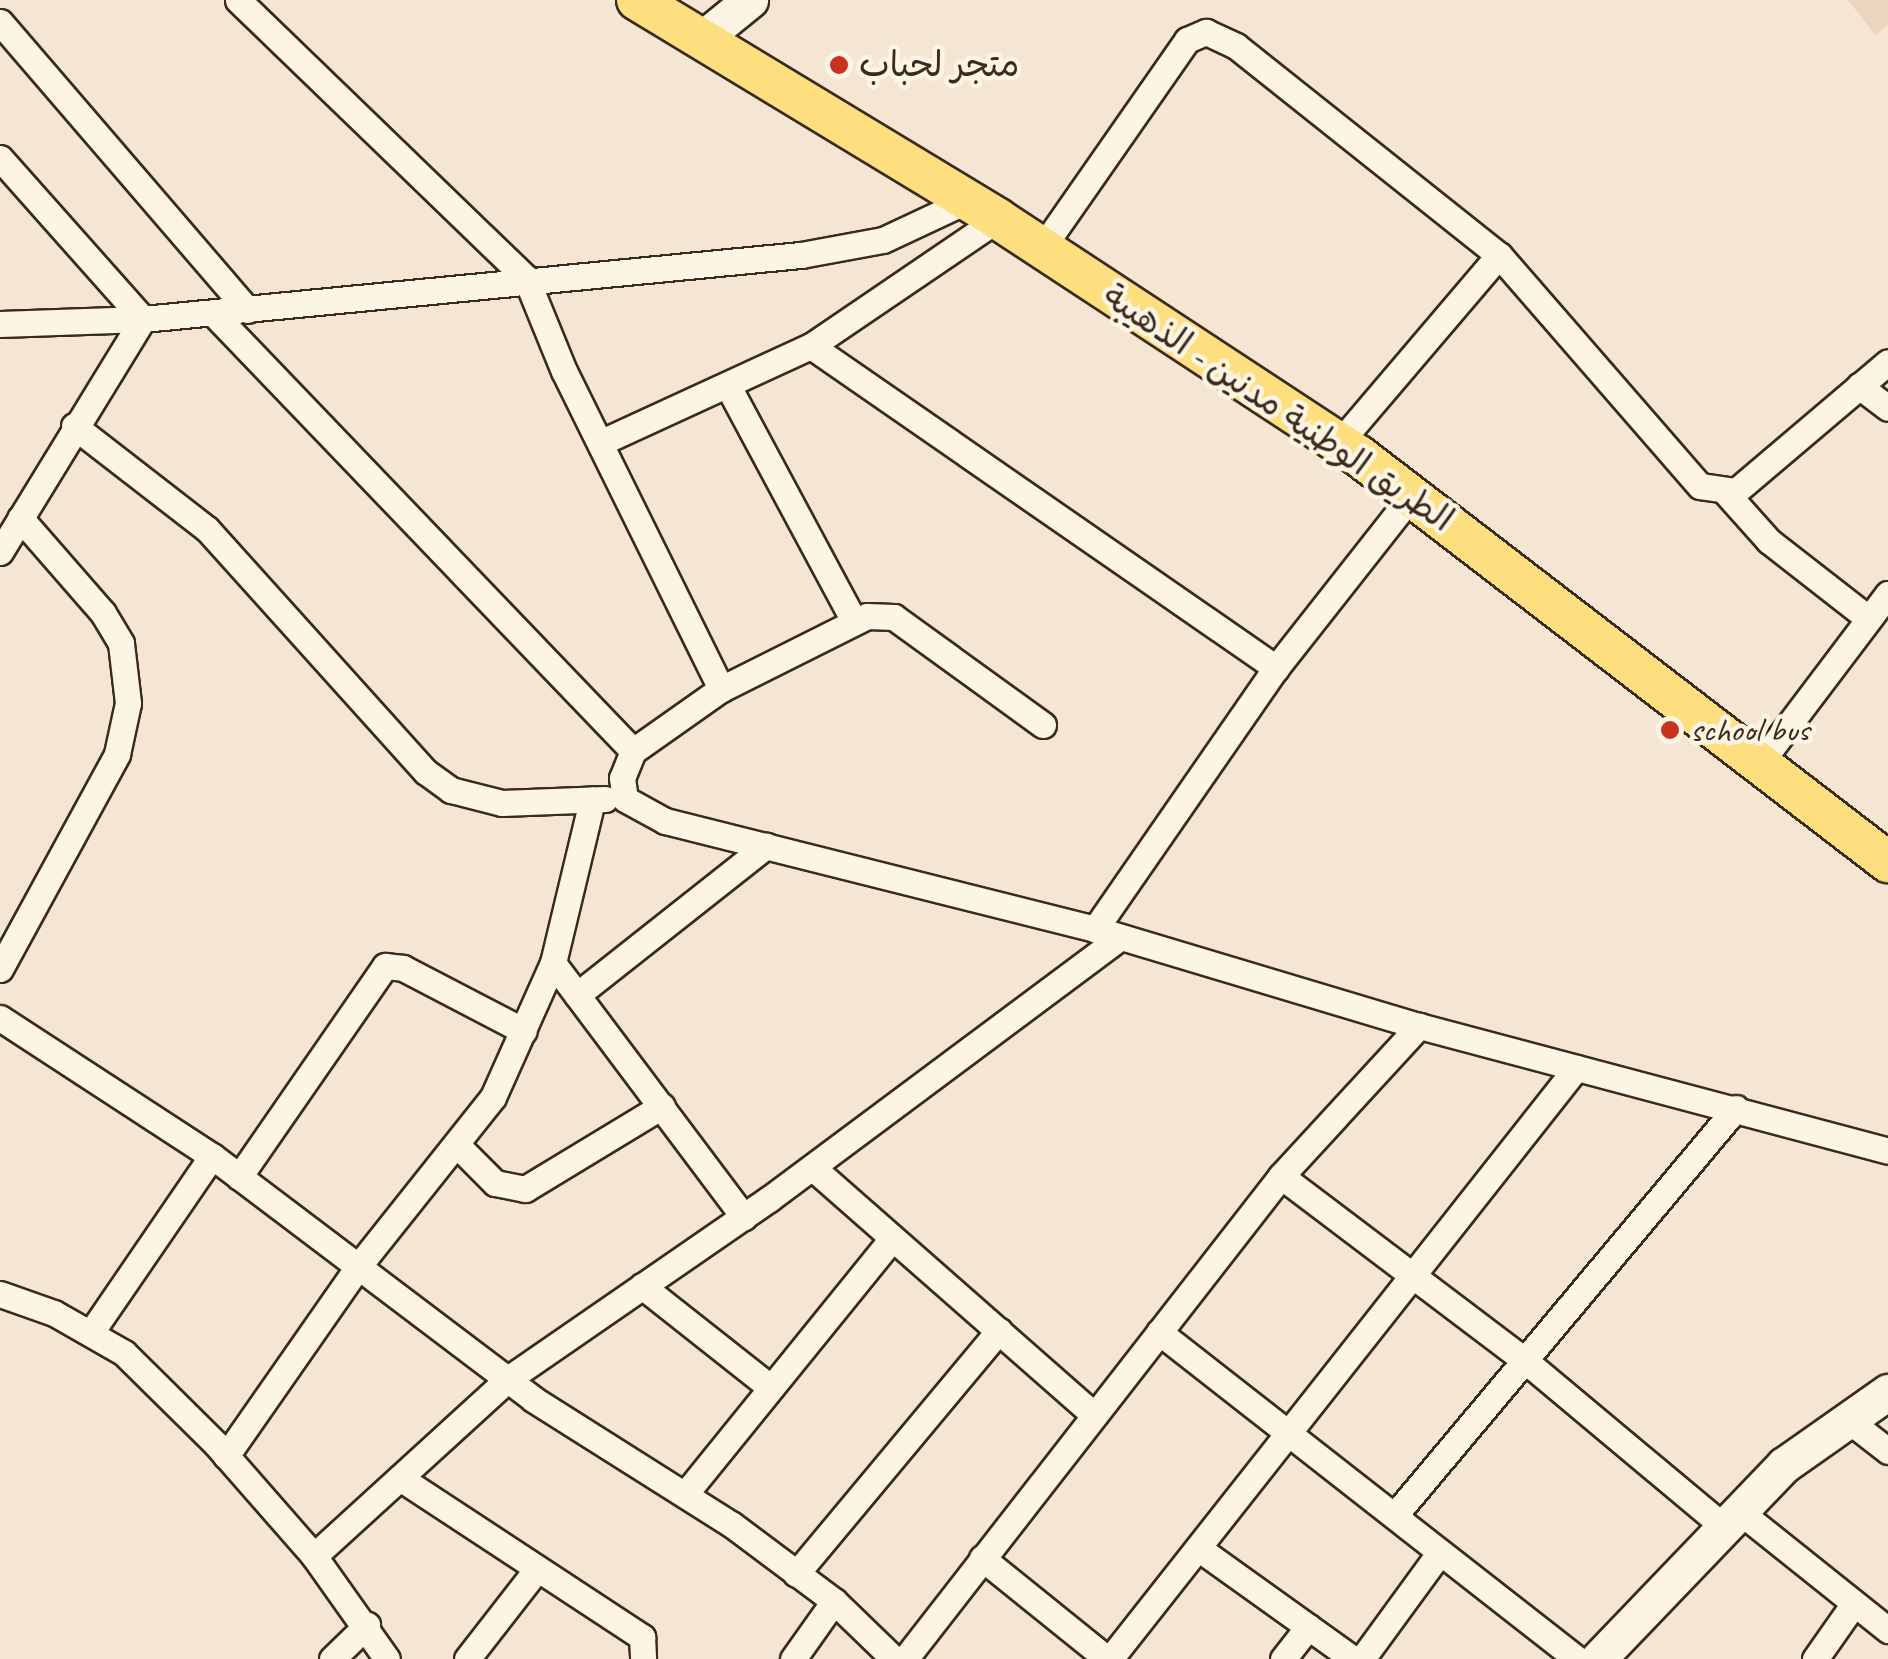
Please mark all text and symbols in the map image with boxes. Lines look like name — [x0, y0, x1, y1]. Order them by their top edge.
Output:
place label: متجر لحباب — [859, 44, 1019, 86]
marker: متجر لحباب — [828, 54, 850, 76]
street label: الطريق الوطنية مدنين - الذهيبة — [1095, 275, 1461, 541]
place label: school bus — [1690, 709, 1809, 751]
marker: school bus — [1659, 719, 1681, 741]

